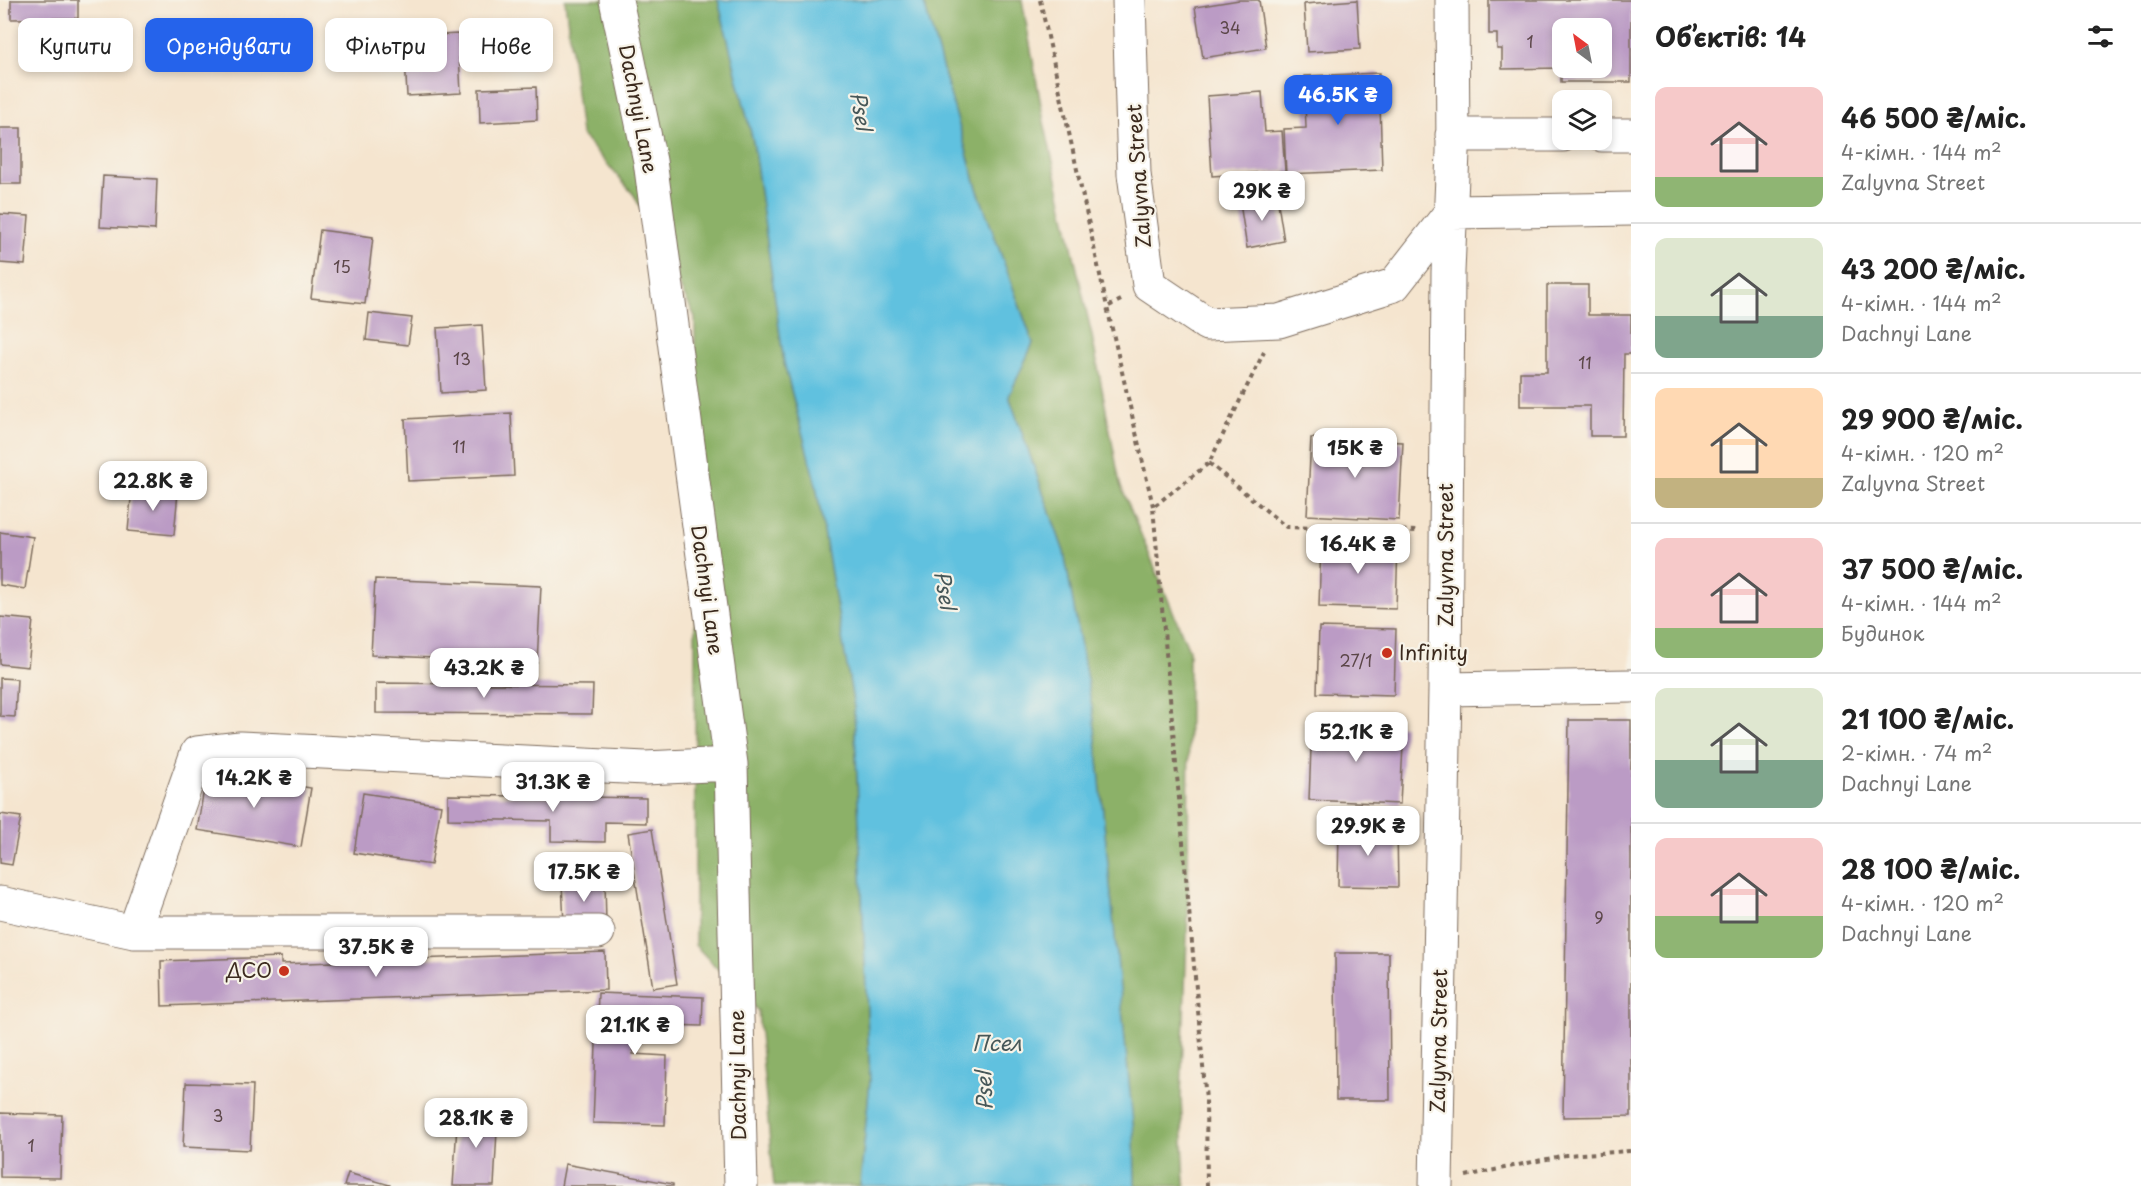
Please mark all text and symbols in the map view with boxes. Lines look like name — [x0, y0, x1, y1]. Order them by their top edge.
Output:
house number: 34 — [1219, 15, 1241, 39]
text: Об’єктів: 14 — [1655, 17, 1806, 56]
chip: Купити — [18, 18, 133, 72]
chip: Орендувати — [145, 18, 313, 72]
chip: Фільтри — [325, 18, 447, 72]
chip: Нове — [459, 18, 553, 72]
north arrow — [1552, 18, 1612, 78]
map controls — [1552, 18, 1612, 150]
icon: filters — [2084, 20, 2117, 53]
house number: 1 — [1526, 29, 1534, 53]
street label: Dachnyi Lane — [612, 42, 666, 176]
pin: 46.5K ₴ — [1283, 75, 1393, 126]
text: 46.5K ₴ — [1298, 79, 1378, 109]
water label: Psel — [843, 89, 882, 136]
button: layers — [1552, 90, 1612, 150]
text: 46 500 ₴/міс. — [1841, 98, 2026, 137]
street label: Zalyvna Street — [1118, 103, 1158, 249]
icon: home — [1703, 111, 1775, 183]
text: 4-кімн. · 144 m² — [1841, 137, 2002, 167]
text: Zalyvna Street — [1841, 167, 1985, 197]
pin: 29K ₴ — [1220, 171, 1304, 222]
text: 29K ₴ — [1233, 175, 1291, 205]
text: 43 200 ₴/міс. — [1841, 249, 2026, 288]
house number: 15 — [333, 254, 351, 278]
icon: home — [1703, 262, 1775, 334]
text: 4-кімн. · 144 m² — [1841, 288, 2002, 318]
text: Dachnyi Lane — [1841, 318, 1972, 348]
house number: 13 — [453, 346, 471, 370]
house number: 11 — [1578, 350, 1592, 374]
text: 29 900 ₴/міс. — [1841, 399, 2023, 438]
icon: home — [1703, 412, 1775, 484]
pin: 15K ₴ — [1313, 428, 1397, 479]
text: 15K ₴ — [1327, 432, 1383, 462]
house number: 11 — [452, 434, 466, 458]
text: 4-кімн. · 120 m² — [1841, 438, 2004, 468]
pin: 22.8K ₴ — [98, 461, 208, 512]
text: 22.8K ₴ — [113, 465, 193, 495]
text: Zalyvna Street — [1841, 468, 1985, 498]
street label: Zalyvna Street — [1430, 483, 1460, 627]
street label: Dachnyi Lane — [684, 523, 732, 657]
pin: 16.4K ₴ — [1303, 524, 1413, 575]
text: 16.4K ₴ — [1320, 528, 1396, 558]
text: 37 500 ₴/міс. — [1841, 549, 2023, 588]
icon: home — [1703, 562, 1775, 634]
water label: Psel — [927, 568, 966, 615]
text: 4-кімн. · 144 m² — [1841, 588, 2002, 618]
text: Будинок — [1841, 618, 1924, 648]
place label: Infinity — [1399, 637, 1468, 667]
marker: Infinity — [1380, 646, 1394, 660]
pin: 43.2K ₴ — [429, 648, 539, 699]
house number: 27/1 — [1340, 648, 1372, 672]
text: 43.2K ₴ — [444, 652, 524, 682]
text: 21 100 ₴/міс. — [1841, 699, 2014, 738]
pin: 52.1K ₴ — [1301, 712, 1411, 763]
icon: home — [1703, 712, 1775, 784]
text: 52.1K ₴ — [1319, 716, 1393, 746]
text: 2-кімн. · 74 m² — [1841, 738, 1992, 768]
pin: 14.2K ₴ — [199, 758, 309, 809]
text: 14.2K ₴ — [216, 762, 292, 792]
pin: 31.3K ₴ — [498, 762, 608, 813]
text: 31.3K ₴ — [515, 766, 591, 796]
text: Dachnyi Lane — [1841, 768, 1972, 798]
pin: 29.9K ₴ — [1313, 806, 1423, 857]
text: 29.9K ₴ — [1331, 810, 1405, 840]
text: 28 100 ₴/міс. — [1841, 849, 2020, 888]
pin: 17.5K ₴ — [529, 852, 639, 903]
text: 17.5K ₴ — [548, 856, 620, 886]
icon: home — [1703, 862, 1775, 934]
text: 4-кімн. · 120 m² — [1841, 888, 2004, 918]
house number: 9 — [1594, 905, 1604, 929]
text: Dachnyi Lane — [1841, 918, 1972, 948]
pin: 37.5K ₴ — [321, 927, 431, 978]
text: 37.5K ₴ — [338, 931, 414, 961]
place label: ДСО — [225, 955, 272, 985]
marker: ДСО — [277, 964, 291, 978]
street label: Zalyvna Street — [1422, 969, 1454, 1113]
pin: 21.1K ₴ — [580, 1005, 690, 1056]
text: 21.1K ₴ — [600, 1009, 670, 1039]
street label: Dachnyi Lane — [721, 1009, 753, 1141]
water label: Псел — [972, 1026, 1022, 1058]
water label: Psel — [966, 1068, 1000, 1111]
pin: 28.1K ₴ — [421, 1098, 531, 1149]
text: 28.1K ₴ — [438, 1102, 514, 1132]
house number: 3 — [213, 1103, 223, 1127]
house number: 1 — [27, 1133, 35, 1157]

